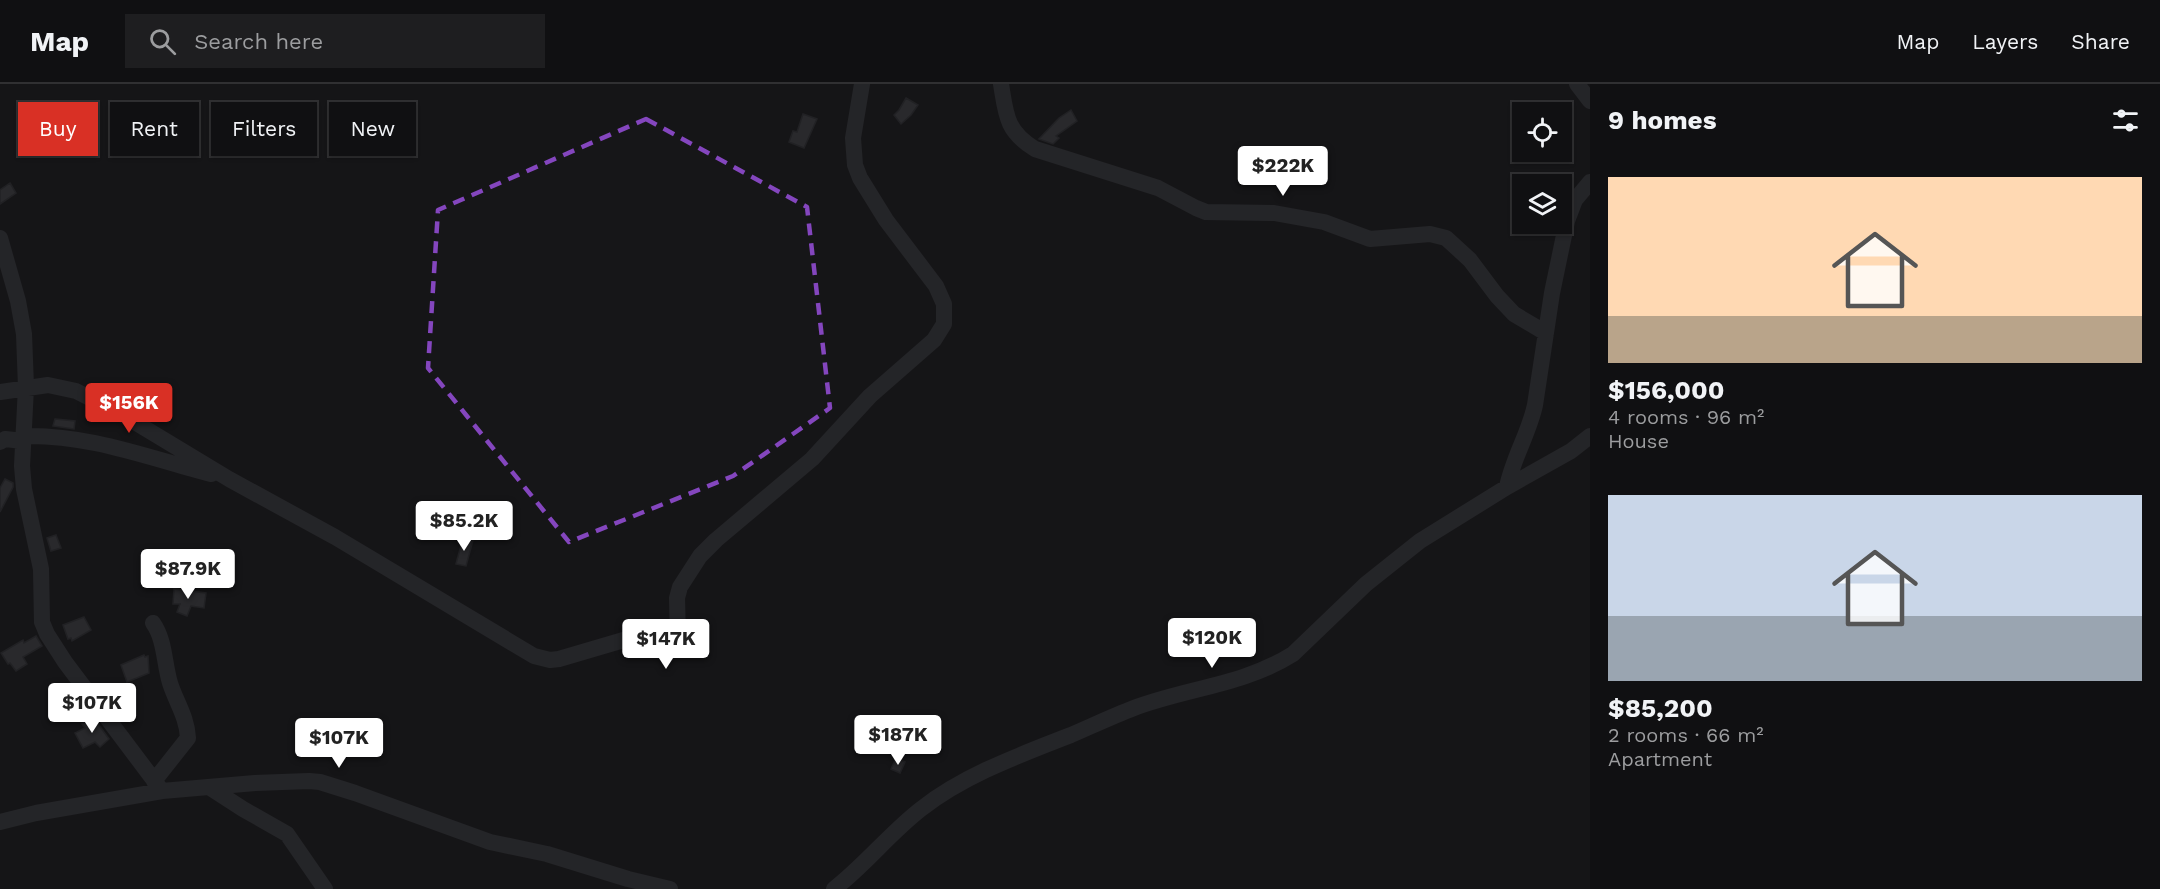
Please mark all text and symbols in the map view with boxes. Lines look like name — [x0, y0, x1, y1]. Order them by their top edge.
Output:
search box — [125, 14, 545, 68]
text: Map — [30, 25, 89, 58]
icon: search — [146, 25, 179, 58]
text: Search here — [194, 29, 323, 54]
text: Map — [1896, 29, 1939, 54]
text: Layers — [1972, 29, 2038, 54]
text: Share — [2071, 29, 2130, 54]
chip: Buy — [18, 102, 98, 156]
chip: Rent — [110, 102, 199, 156]
chip: Filters — [211, 102, 317, 156]
chip: New — [329, 102, 416, 156]
map controls — [1512, 102, 1572, 234]
button: locate — [1512, 102, 1572, 162]
icon: filters — [2109, 104, 2142, 137]
text: 9 homes — [1608, 105, 1717, 135]
pin: $222K — [1241, 146, 1325, 197]
text: $222K — [1252, 153, 1314, 177]
button: layers — [1512, 174, 1572, 234]
icon: home — [1821, 216, 1929, 324]
text: $156,000 — [1608, 375, 1725, 405]
pin: $156K — [87, 383, 171, 434]
text: $156K — [99, 390, 159, 414]
text: 4 rooms · 96 m² — [1608, 405, 1764, 429]
text: House — [1608, 429, 1669, 453]
pin: $85.2K — [415, 501, 513, 552]
text: $85.2K — [430, 508, 498, 532]
icon: home — [1821, 534, 1929, 642]
pin: $87.9K — [139, 549, 237, 600]
text: $87.9K — [155, 556, 221, 580]
pin: $120K — [1170, 618, 1254, 669]
pin: $147K — [624, 619, 708, 670]
text: $120K — [1182, 625, 1242, 649]
text: $147K — [636, 626, 696, 650]
pin: $107K — [50, 683, 134, 734]
text: $107K — [62, 690, 122, 714]
text: $85,200 — [1608, 693, 1713, 723]
pin: $187K — [856, 715, 940, 766]
pin: $107K — [297, 718, 381, 769]
text: $187K — [868, 722, 928, 746]
text: 2 rooms · 66 m² — [1608, 723, 1764, 747]
text: $107K — [309, 725, 369, 749]
text: Apartment — [1608, 747, 1712, 771]

